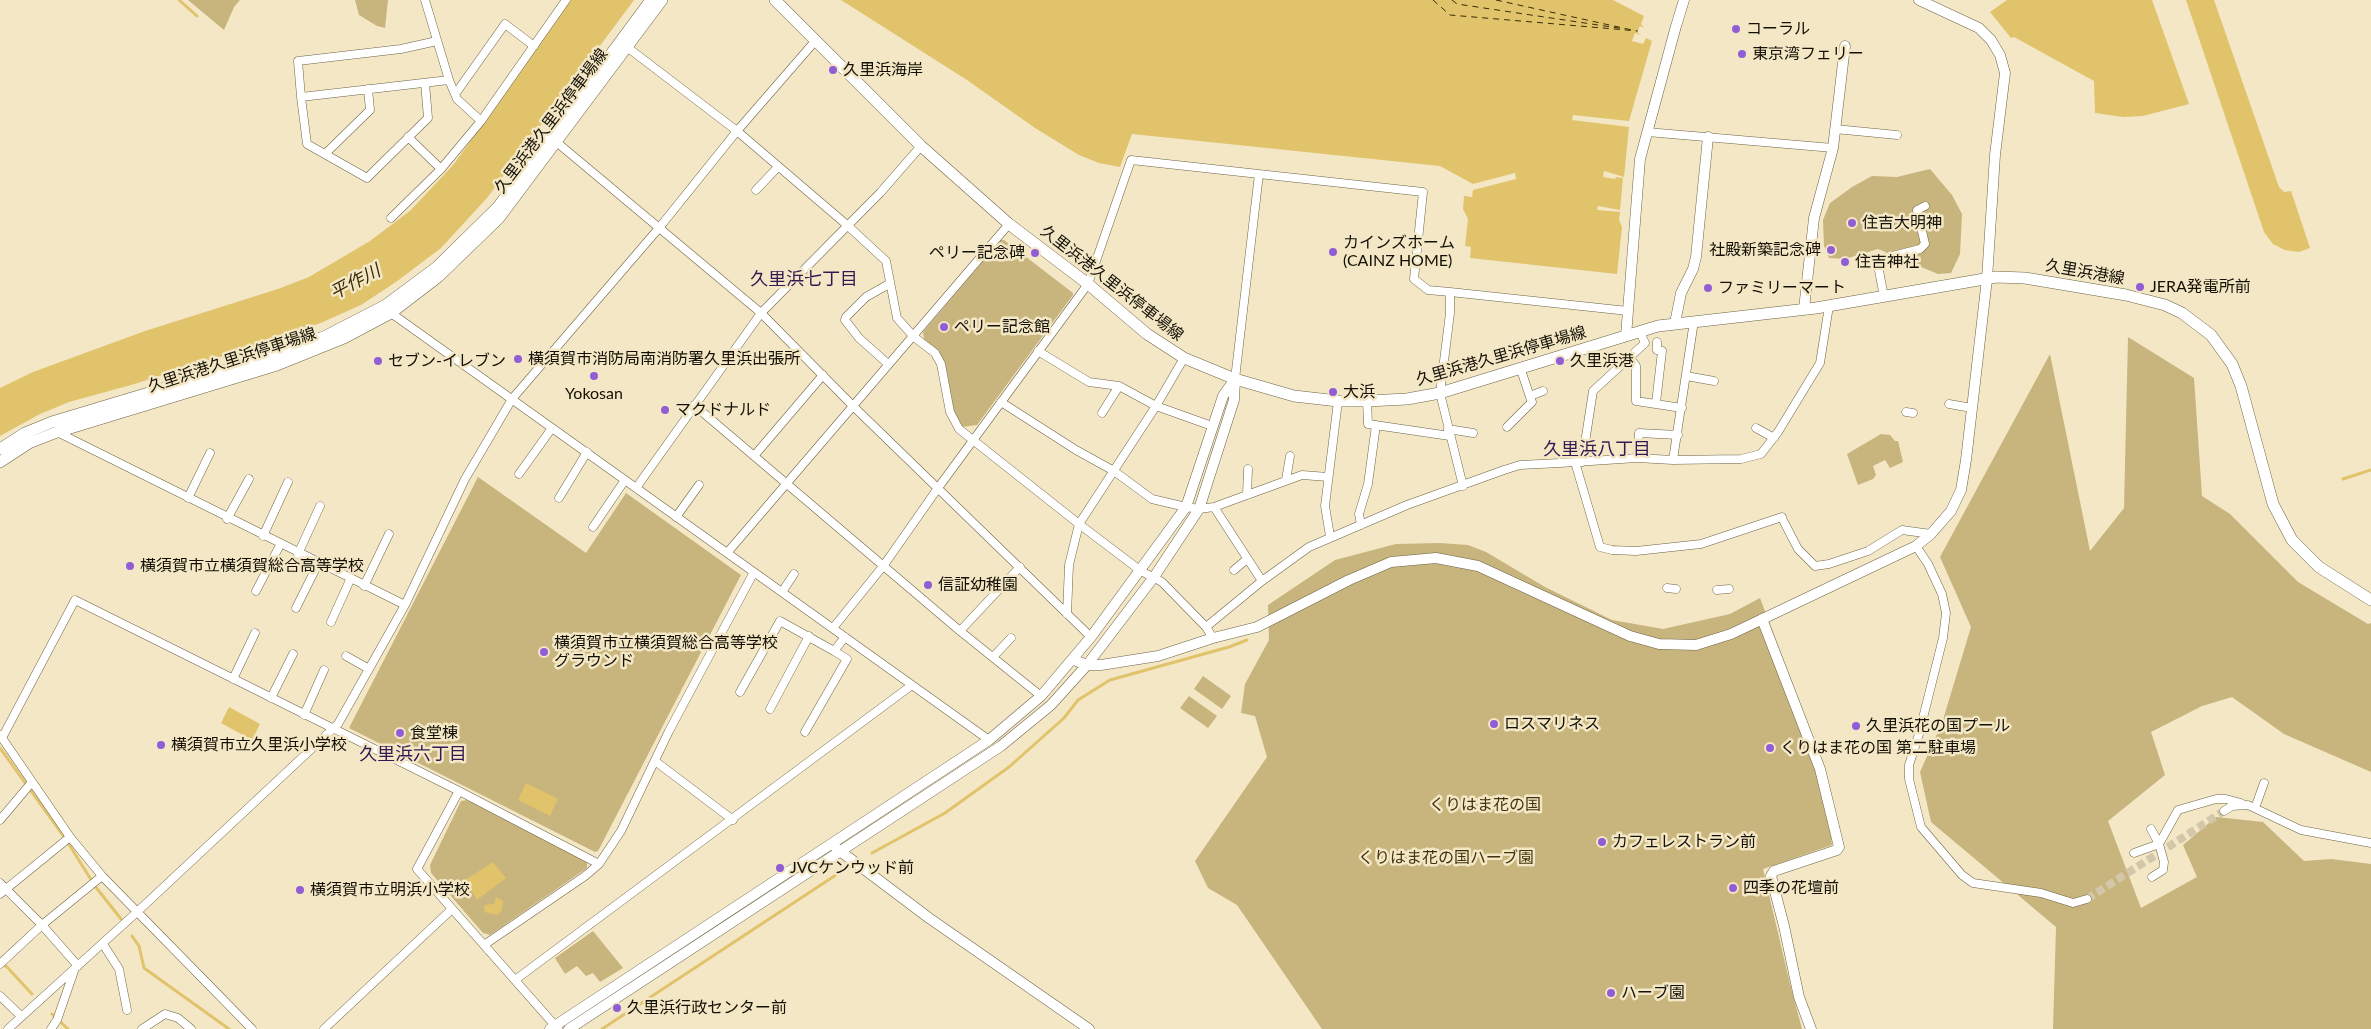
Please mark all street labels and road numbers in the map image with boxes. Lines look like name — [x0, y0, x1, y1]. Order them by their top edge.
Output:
street label: 久里浜港久里浜停車場線 — [490, 45, 612, 197]
street label: 久里浜港久里浜停車場線 — [1037, 221, 1187, 345]
street label: 久里浜港線 — [2044, 256, 2126, 288]
street label: 久里浜港久里浜停車場線 — [1414, 323, 1588, 389]
street label: 久里浜港久里浜停車場線 — [145, 324, 319, 396]

